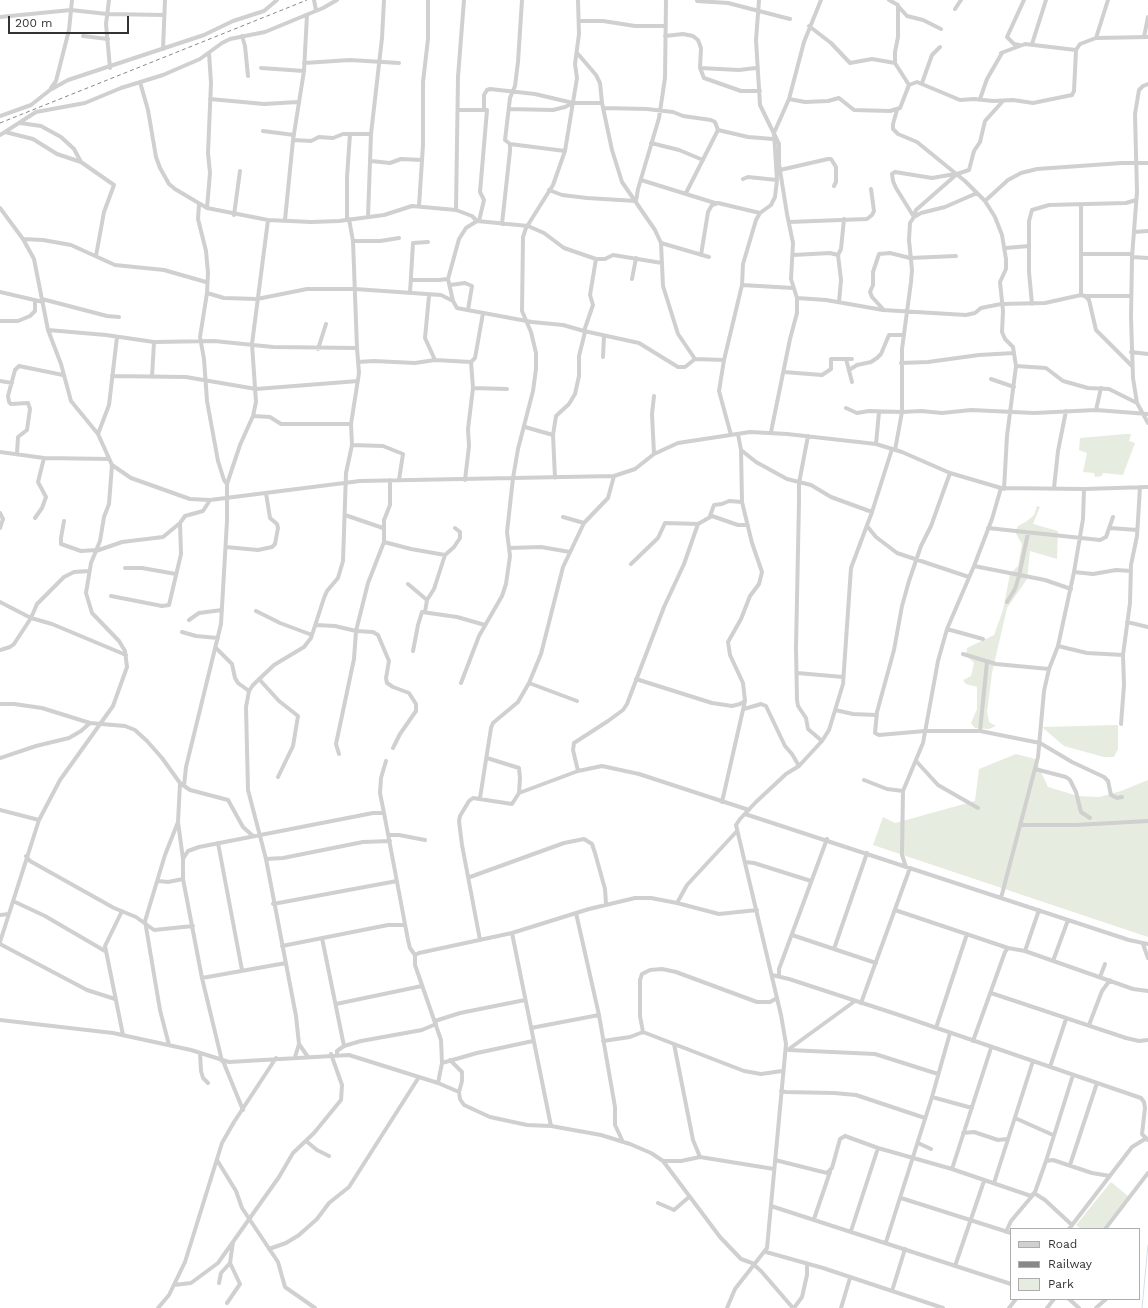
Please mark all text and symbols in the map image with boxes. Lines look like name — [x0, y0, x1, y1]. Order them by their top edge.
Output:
scale bar — [10, 8, 131, 34]
text: 200 m — [15, 16, 52, 30]
legend — [1010, 1228, 1140, 1300]
text: Road — [1048, 1237, 1077, 1251]
text: Railway — [1048, 1257, 1092, 1271]
text: Park — [1048, 1277, 1074, 1291]

